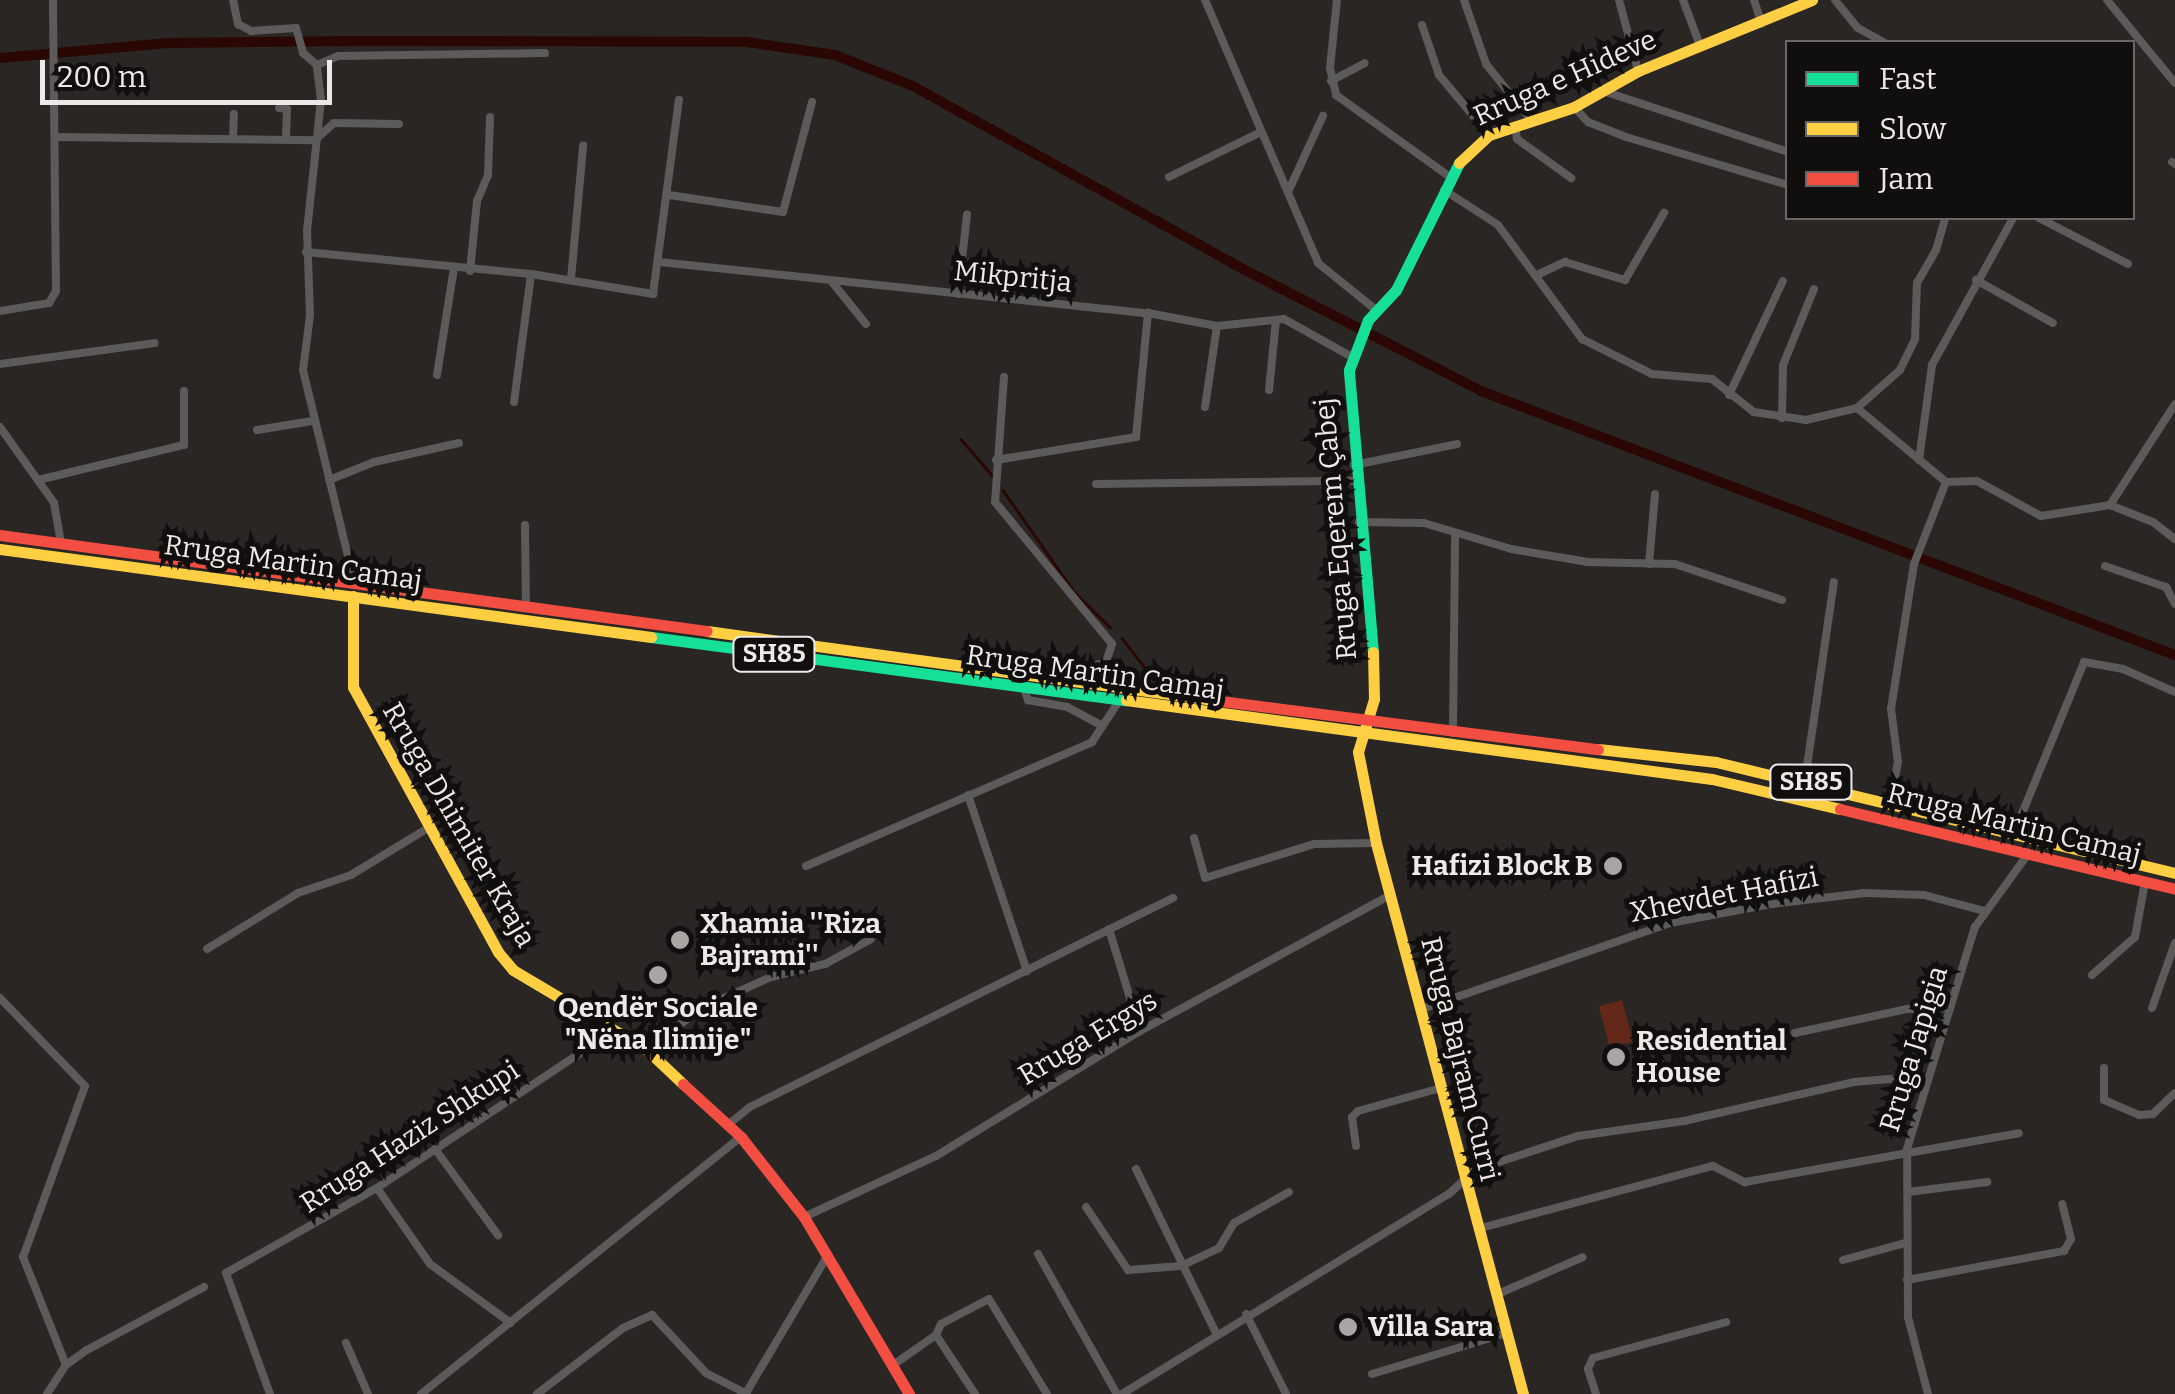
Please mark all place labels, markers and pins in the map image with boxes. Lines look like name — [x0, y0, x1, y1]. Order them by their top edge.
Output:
place label: Hafizi Block B — [1411, 849, 1593, 883]
marker: Hafizi Block B — [1602, 855, 1624, 877]
place label: Xhamia ''Riza Bajrami'' — [700, 907, 881, 973]
marker: Xhamia ''Riza Bajrami'' — [669, 929, 691, 951]
marker: Qendër Sociale "Nëna Ilimije" — [647, 964, 669, 986]
place label: Qendër Sociale "Nëna Ilimije" — [558, 991, 758, 1057]
place label: Residential House — [1636, 1024, 1787, 1090]
marker: Residential House — [1605, 1046, 1627, 1068]
place label: Villa Sara — [1368, 1310, 1494, 1344]
marker: Villa Sara — [1337, 1316, 1359, 1338]

